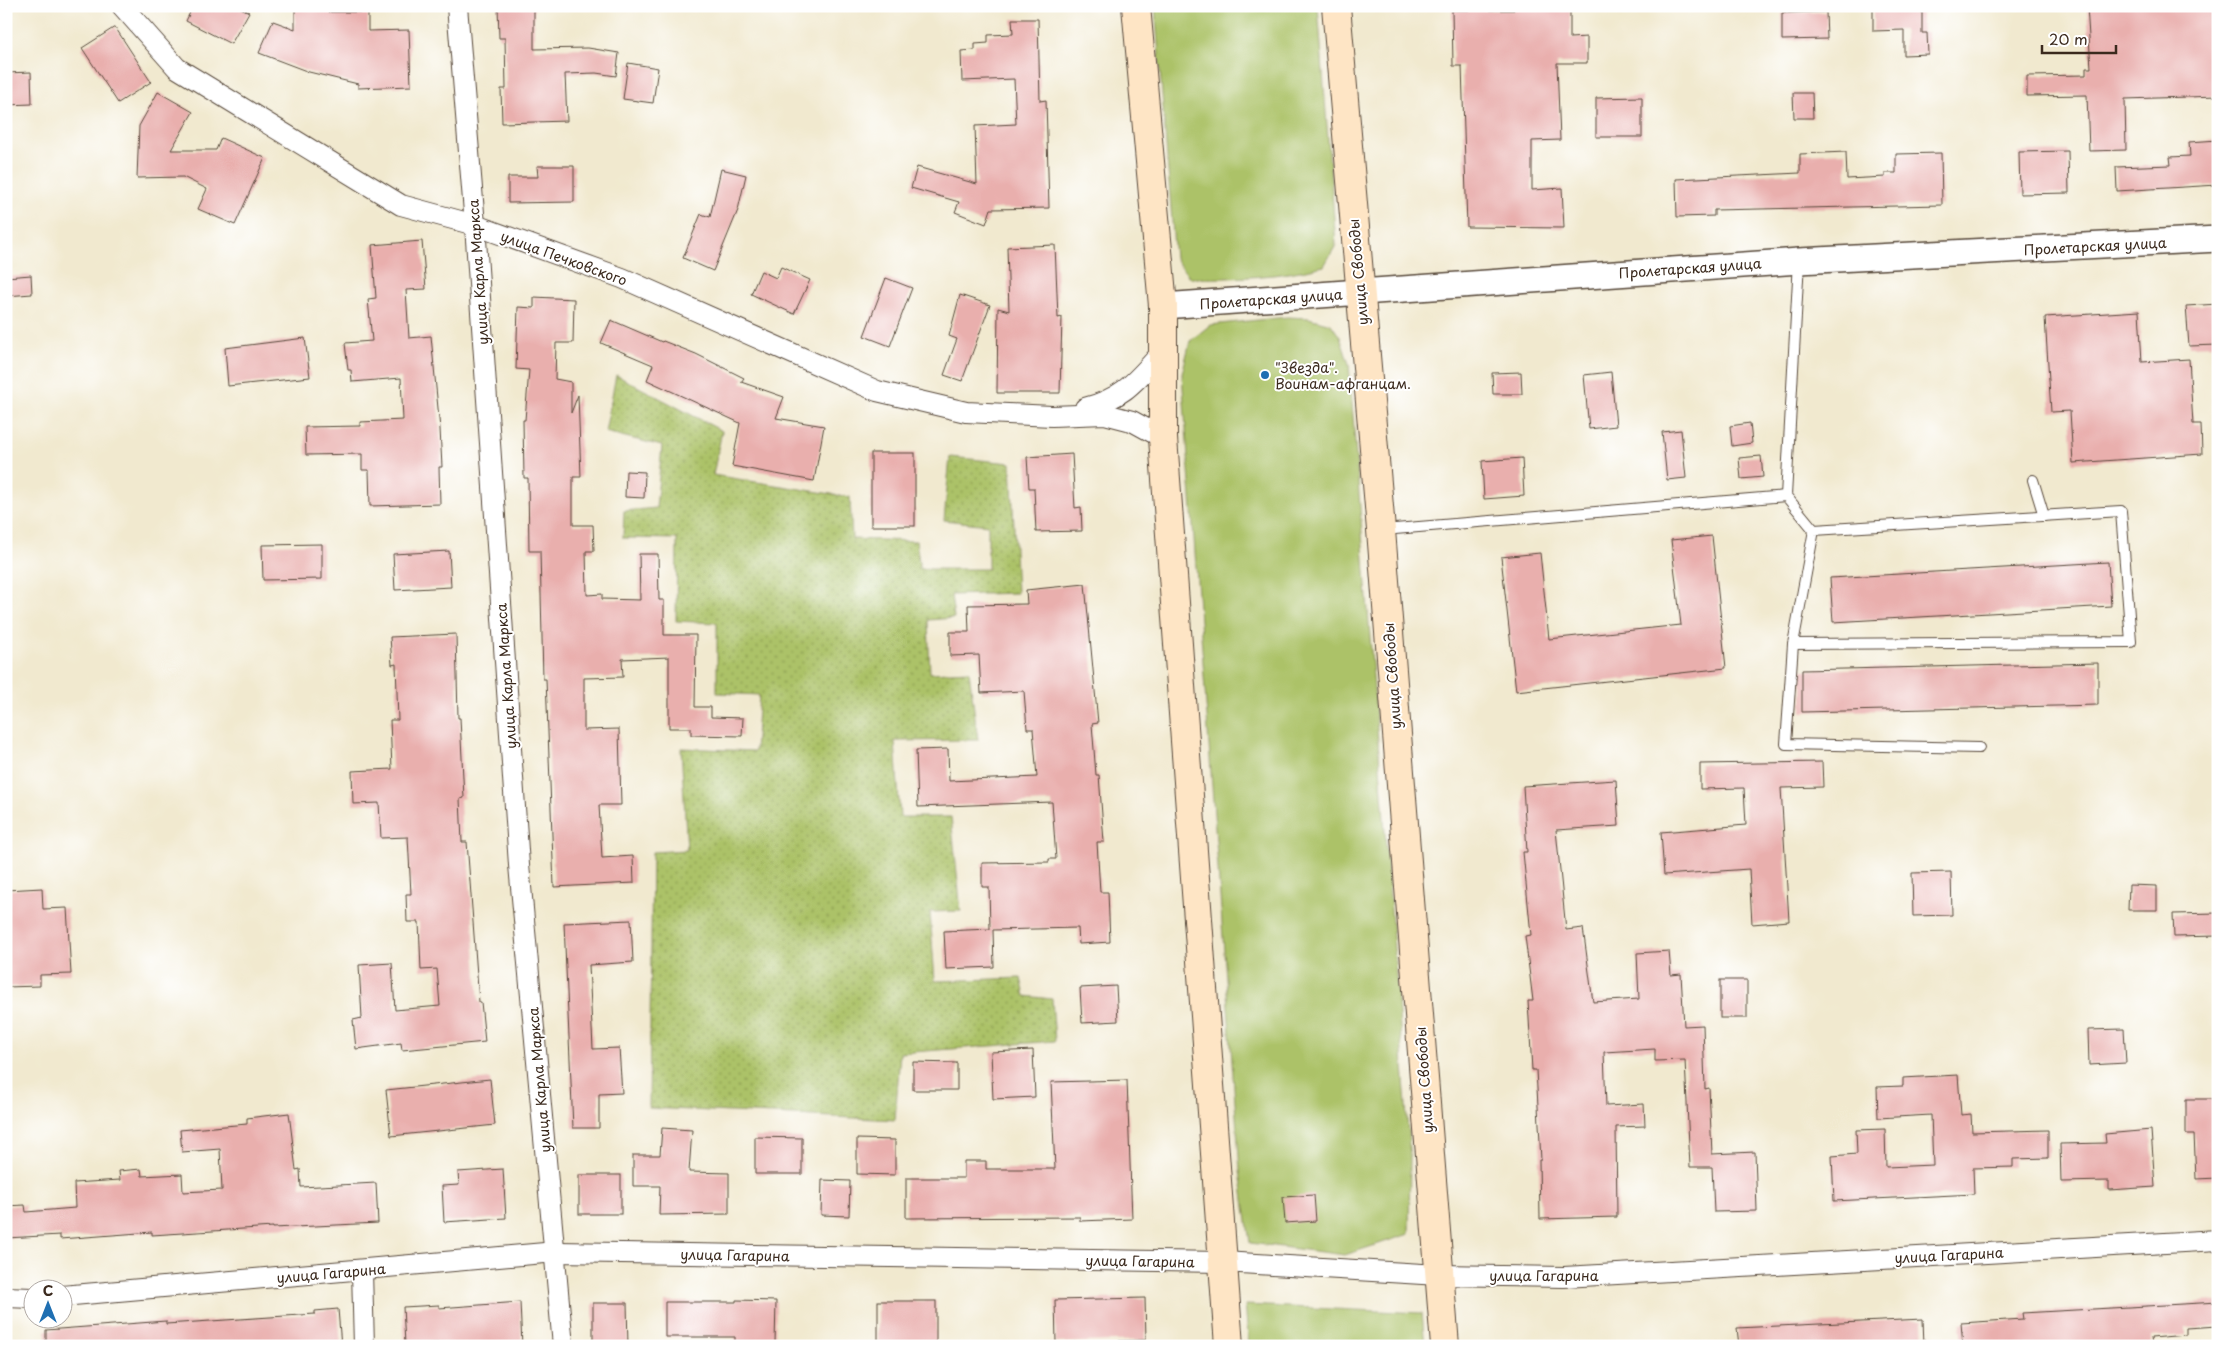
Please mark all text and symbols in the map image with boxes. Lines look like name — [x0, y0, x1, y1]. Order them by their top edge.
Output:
scale bar — [2042, 22, 2115, 54]
text: 20 m — [2049, 27, 2088, 50]
street label: улица Карла Маркса — [462, 198, 494, 346]
street label: улица Свободы — [1343, 218, 1373, 326]
street label: улица Печковского — [498, 225, 630, 291]
street label: Пролетарская улица — [2023, 232, 2167, 260]
street label: Пролетарская улица — [1618, 253, 1762, 283]
street label: Пролетарская улица — [1199, 284, 1343, 314]
place label: "Звезда". Воинам-афганцам. — [1275, 357, 1411, 394]
marker: "Звезда". Воинам-афганцам. — [1259, 369, 1271, 381]
street label: улица Карла Маркса — [490, 602, 522, 750]
street label: улица Свободы — [1378, 622, 1406, 730]
street label: улица Карла Маркса — [522, 1006, 556, 1154]
street label: улица Свободы — [1410, 1026, 1438, 1134]
street label: улица Гагарина — [1894, 1242, 2004, 1268]
street label: улица Гагарина — [680, 1244, 790, 1266]
street label: улица Гагарина — [1085, 1250, 1195, 1272]
street label: улица Гагарина — [276, 1258, 387, 1288]
street label: улица Гагарина — [1489, 1265, 1599, 1286]
north arrow — [22, 1280, 72, 1330]
text: С — [43, 1280, 53, 1301]

